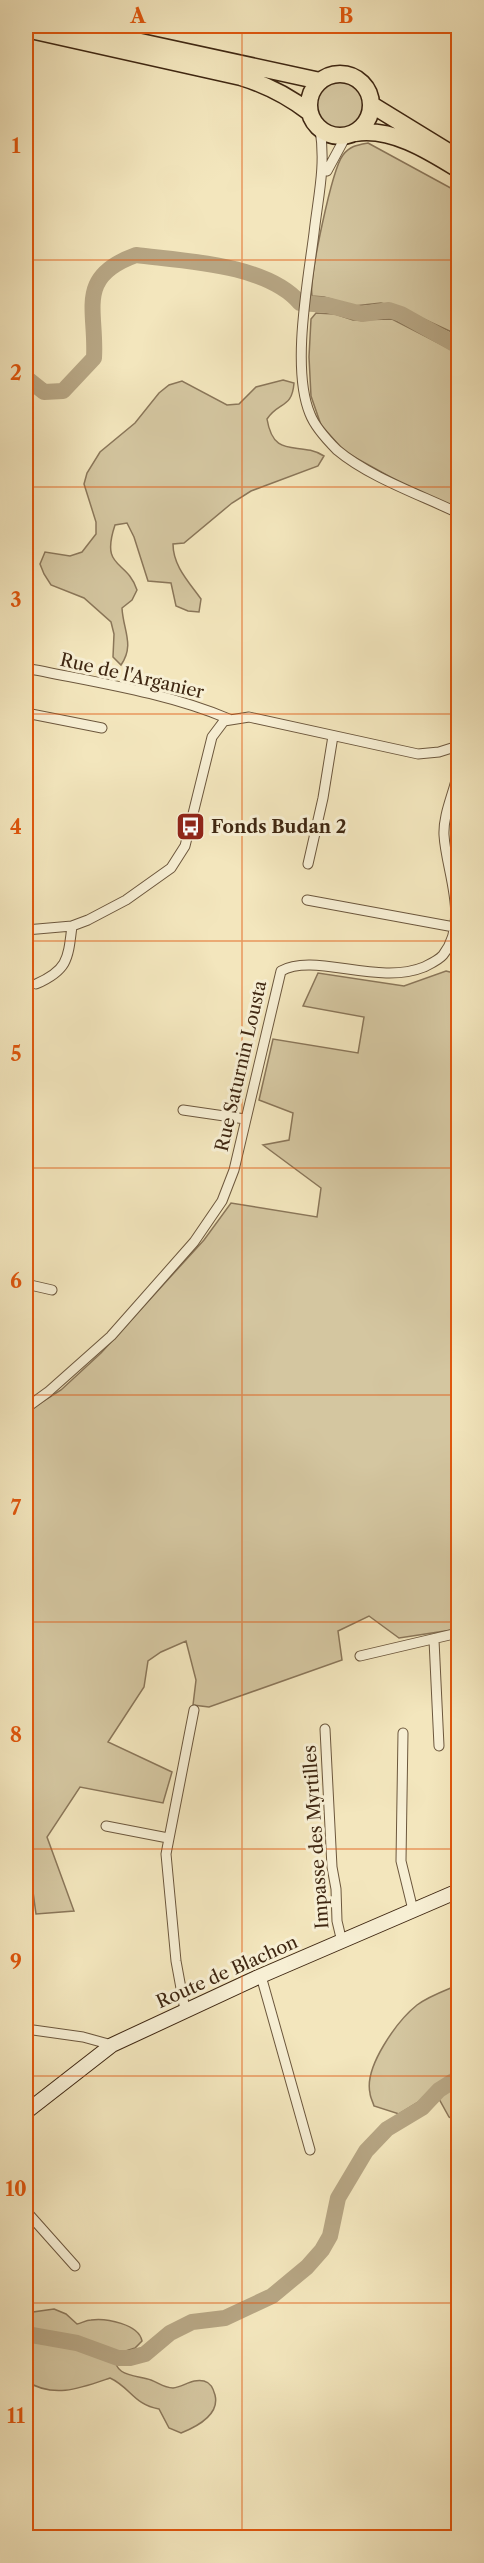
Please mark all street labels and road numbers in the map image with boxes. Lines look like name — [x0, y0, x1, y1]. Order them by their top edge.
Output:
street label: Rue de l'Arganier — [58, 649, 207, 703]
street label: Rue Saturnin Lousta — [211, 978, 271, 1154]
street label: Impasse des Myrtilles — [299, 1744, 333, 1930]
street label: Route de Blachon — [153, 1931, 301, 2013]

